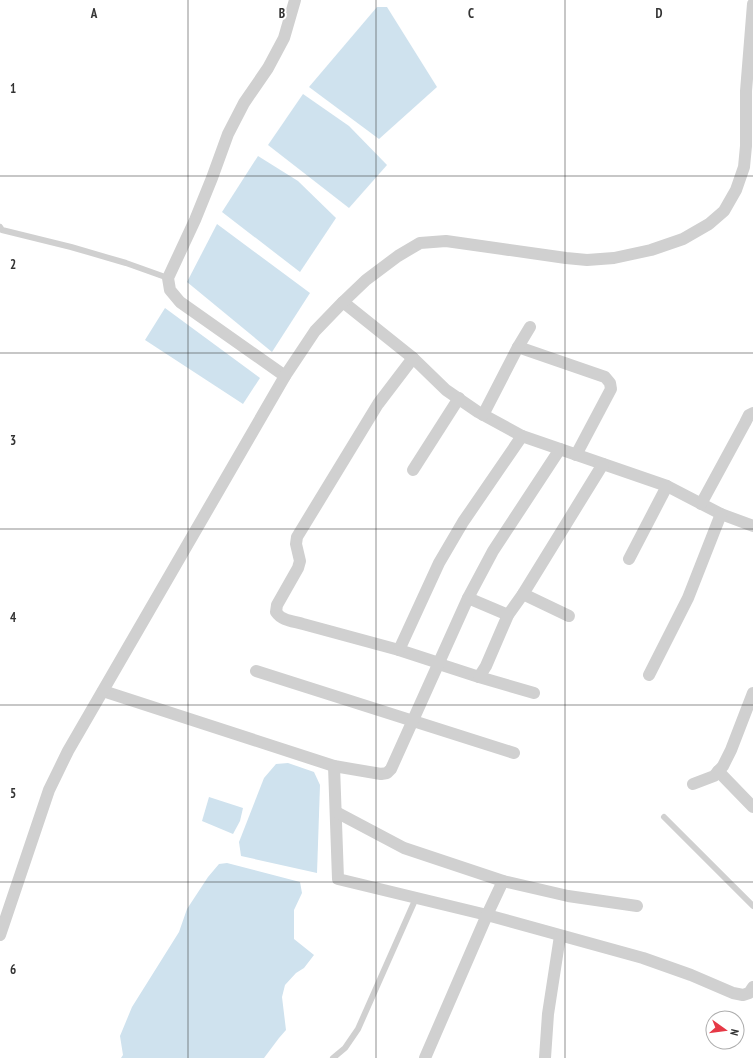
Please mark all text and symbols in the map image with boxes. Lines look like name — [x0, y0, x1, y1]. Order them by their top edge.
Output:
text: A — [90, 5, 98, 22]
text: B — [279, 5, 285, 22]
text: C — [468, 5, 474, 22]
text: D — [656, 5, 663, 22]
text: 1 — [10, 80, 16, 97]
text: 2 — [10, 256, 16, 273]
text: 3 — [10, 432, 16, 449]
text: 4 — [10, 609, 17, 626]
text: 5 — [10, 785, 16, 802]
text: 6 — [10, 961, 16, 978]
north arrow — [705, 1010, 745, 1050]
text: N — [727, 1028, 742, 1037]

